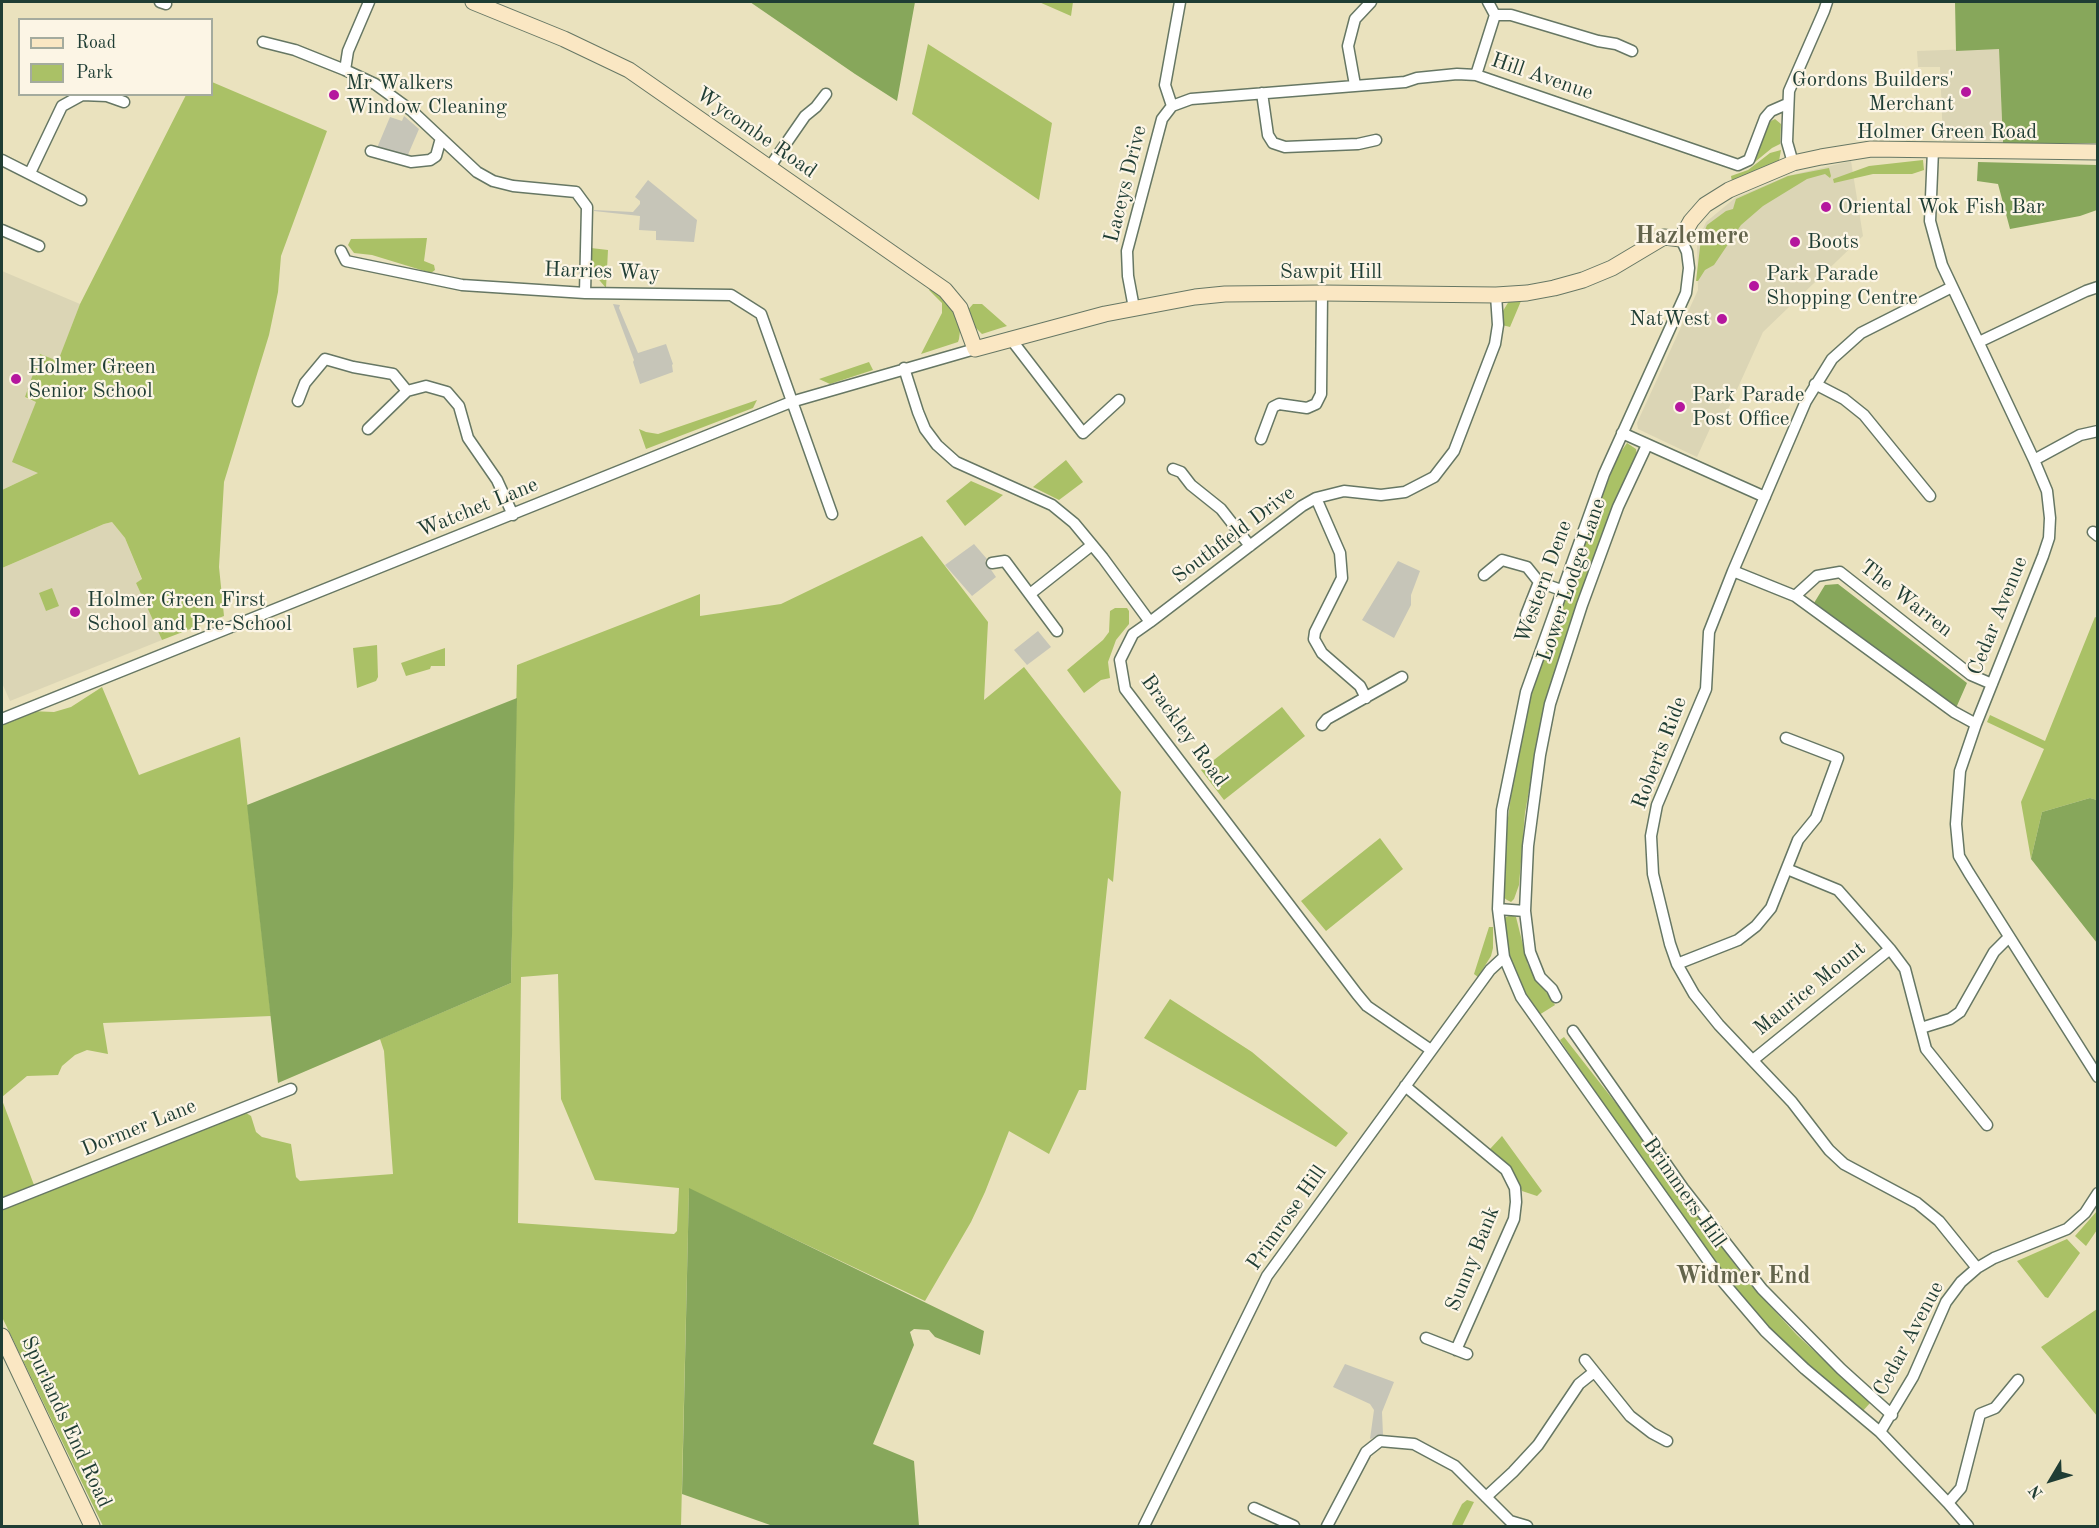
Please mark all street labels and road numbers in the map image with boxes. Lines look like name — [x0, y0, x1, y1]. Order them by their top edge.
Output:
street label: Hill Avenue — [1488, 48, 1596, 106]
street label: Wycombe Road — [691, 82, 821, 184]
street label: Holmer Green Road — [1857, 119, 2037, 145]
street label: Laceys Drive — [1099, 123, 1153, 245]
street label: Harries Way — [543, 257, 661, 287]
street label: Sawpit Hill — [1280, 259, 1382, 285]
street label: Watchet Lane — [414, 472, 542, 544]
street label: Southfield Drive — [1168, 481, 1300, 589]
street label: Lower Lodge Lane — [1532, 495, 1612, 665]
street label: Western Dene — [1510, 517, 1578, 647]
street label: Cedar Avenue — [1963, 553, 2033, 679]
street label: The Warren — [1854, 555, 1958, 643]
street label: Brackley Road — [1135, 670, 1233, 792]
street label: Roberts Ride — [1627, 693, 1693, 813]
street label: Maurice Mount — [1749, 936, 1871, 1042]
street label: Dormer Lane — [78, 1094, 200, 1162]
street label: Brimmers Hill — [1637, 1133, 1731, 1253]
street label: Primrose Hill — [1242, 1161, 1332, 1275]
street label: Sunny Bank — [1441, 1203, 1505, 1315]
street label: Cedar Avenue — [1868, 1277, 1950, 1401]
street label: Spurlands End Road — [15, 1332, 117, 1512]

